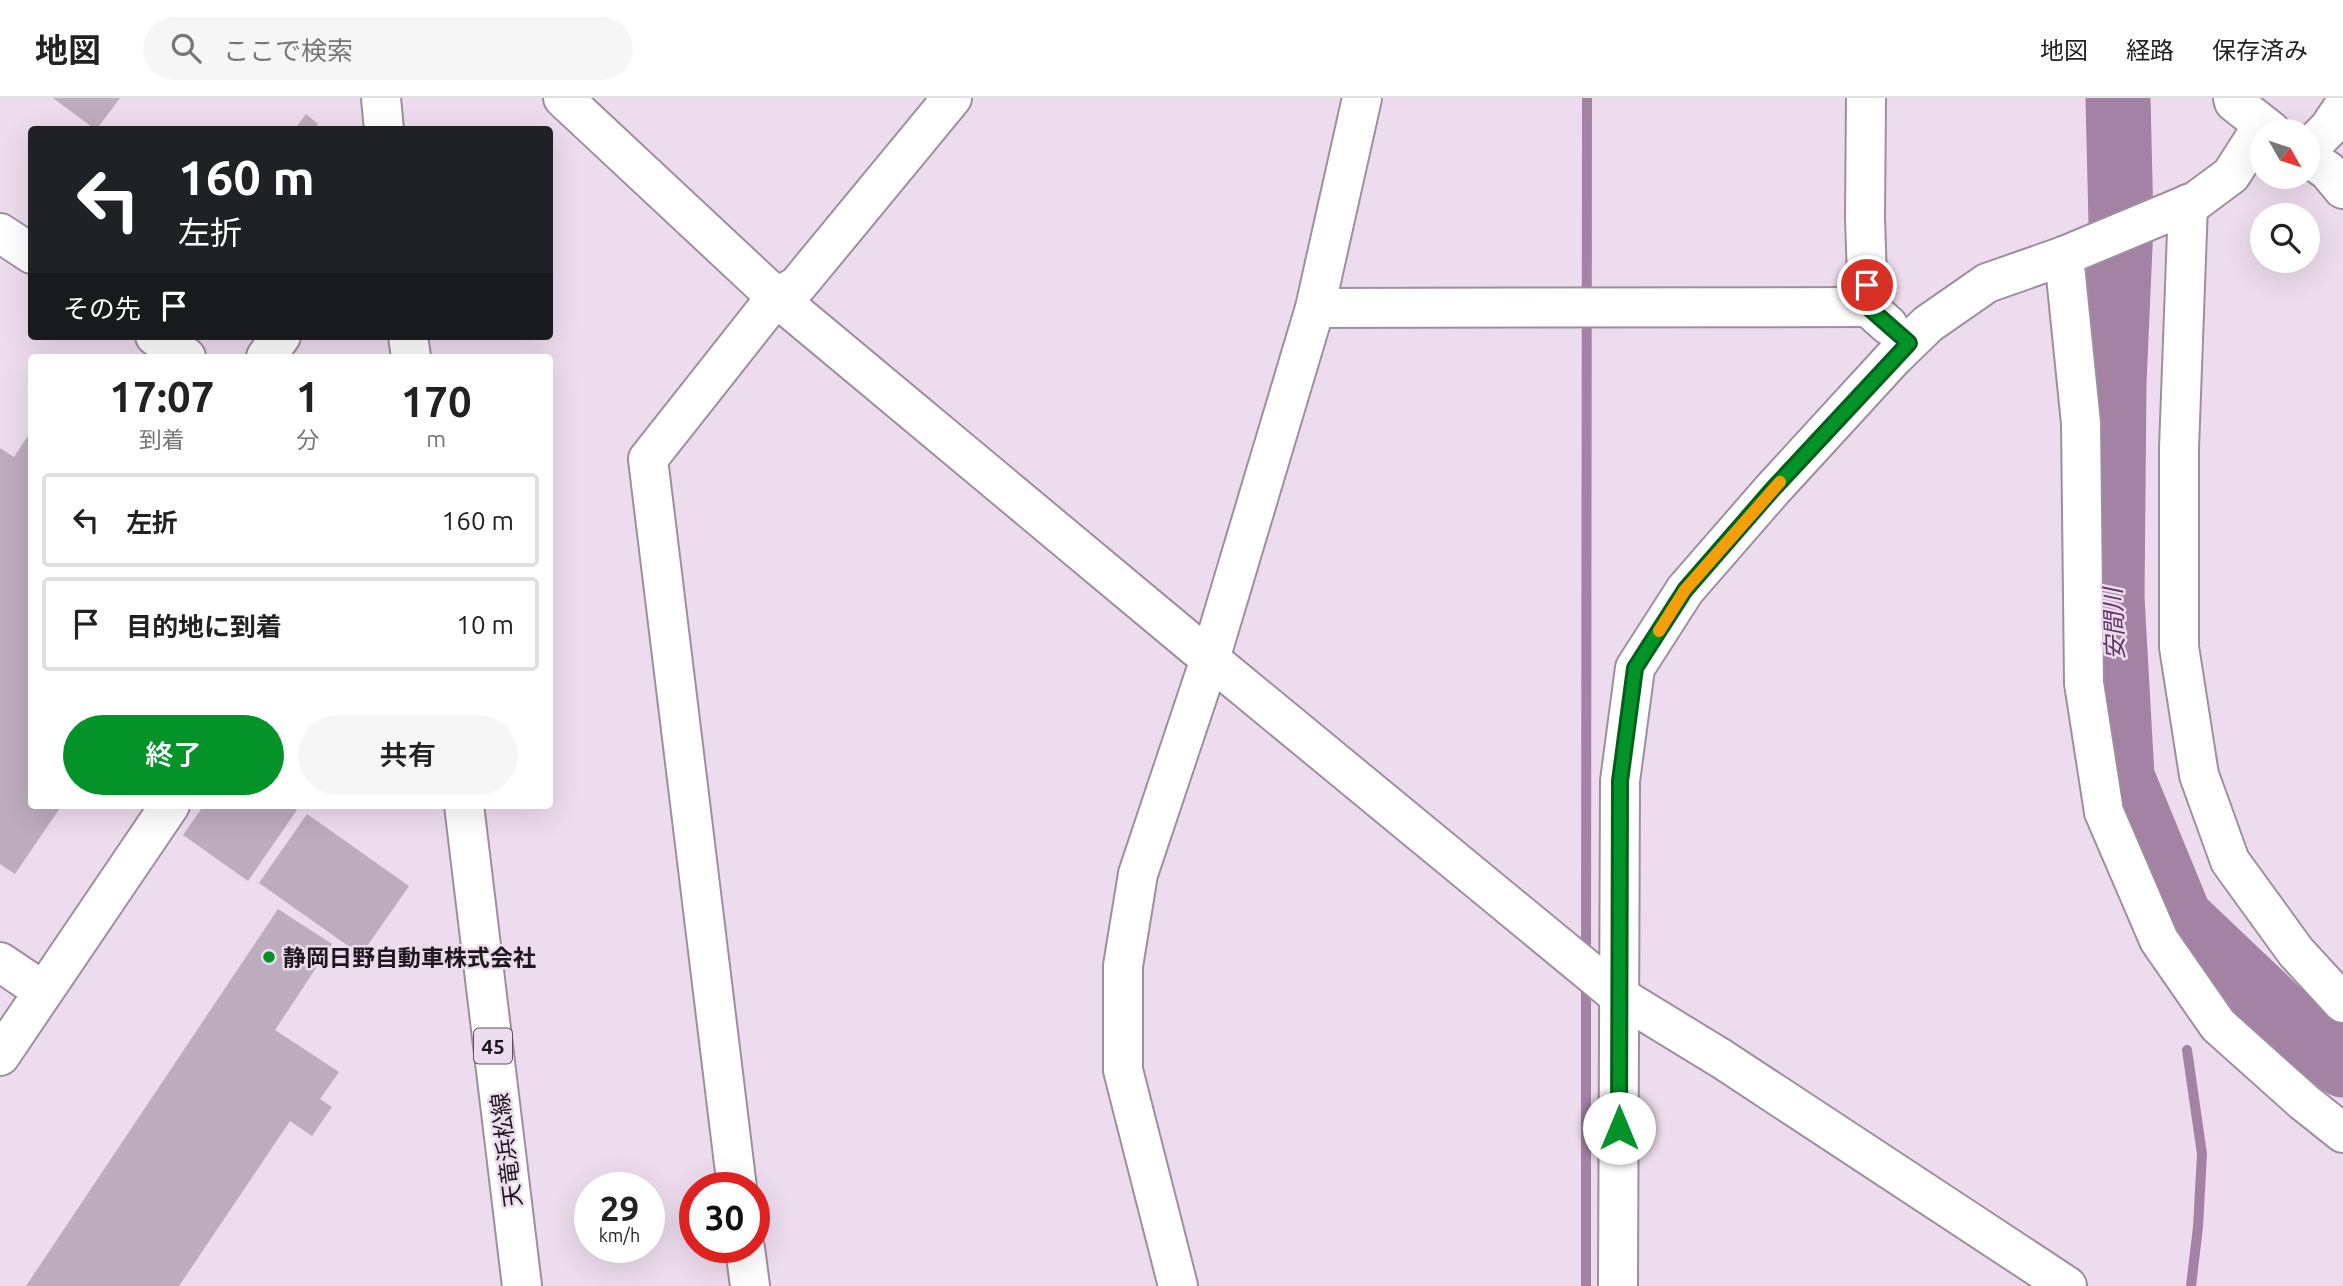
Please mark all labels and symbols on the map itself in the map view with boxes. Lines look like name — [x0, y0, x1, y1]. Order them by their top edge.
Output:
north arrow — [2250, 119, 2320, 189]
pin — [1837, 255, 1897, 315]
water label: 安間川 — [2099, 585, 2129, 660]
place label: 静岡日野自動車株式会社 — [283, 945, 536, 970]
marker: 静岡日野自動車株式会社 — [261, 949, 277, 965]
road number: 45 — [474, 1028, 512, 1063]
street label: 天竜浜松線 — [487, 1091, 525, 1209]
position arrow — [1582, 1091, 1656, 1165]
speed limit sign: 30 — [679, 1172, 770, 1263]

